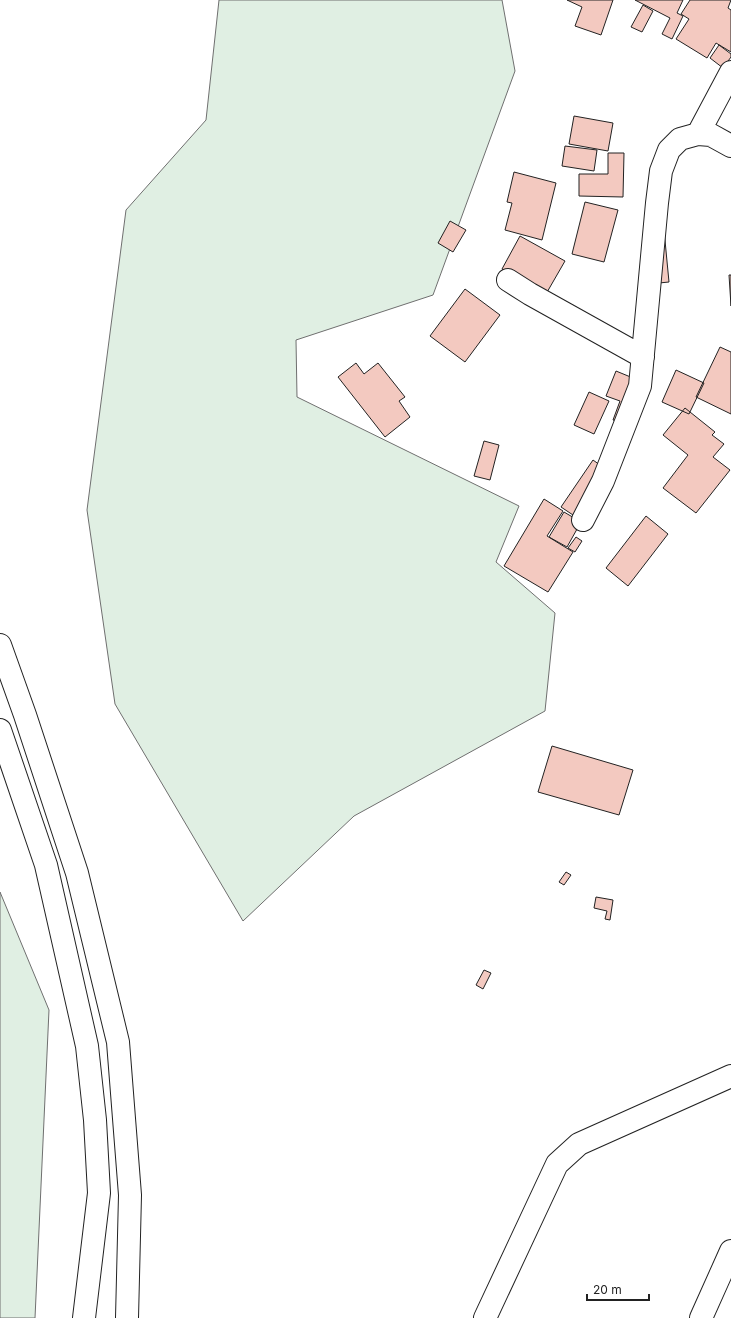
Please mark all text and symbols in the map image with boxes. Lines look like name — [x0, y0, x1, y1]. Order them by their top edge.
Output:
scale bar — [587, 1276, 649, 1302]
text: 20 m — [593, 1282, 622, 1297]

